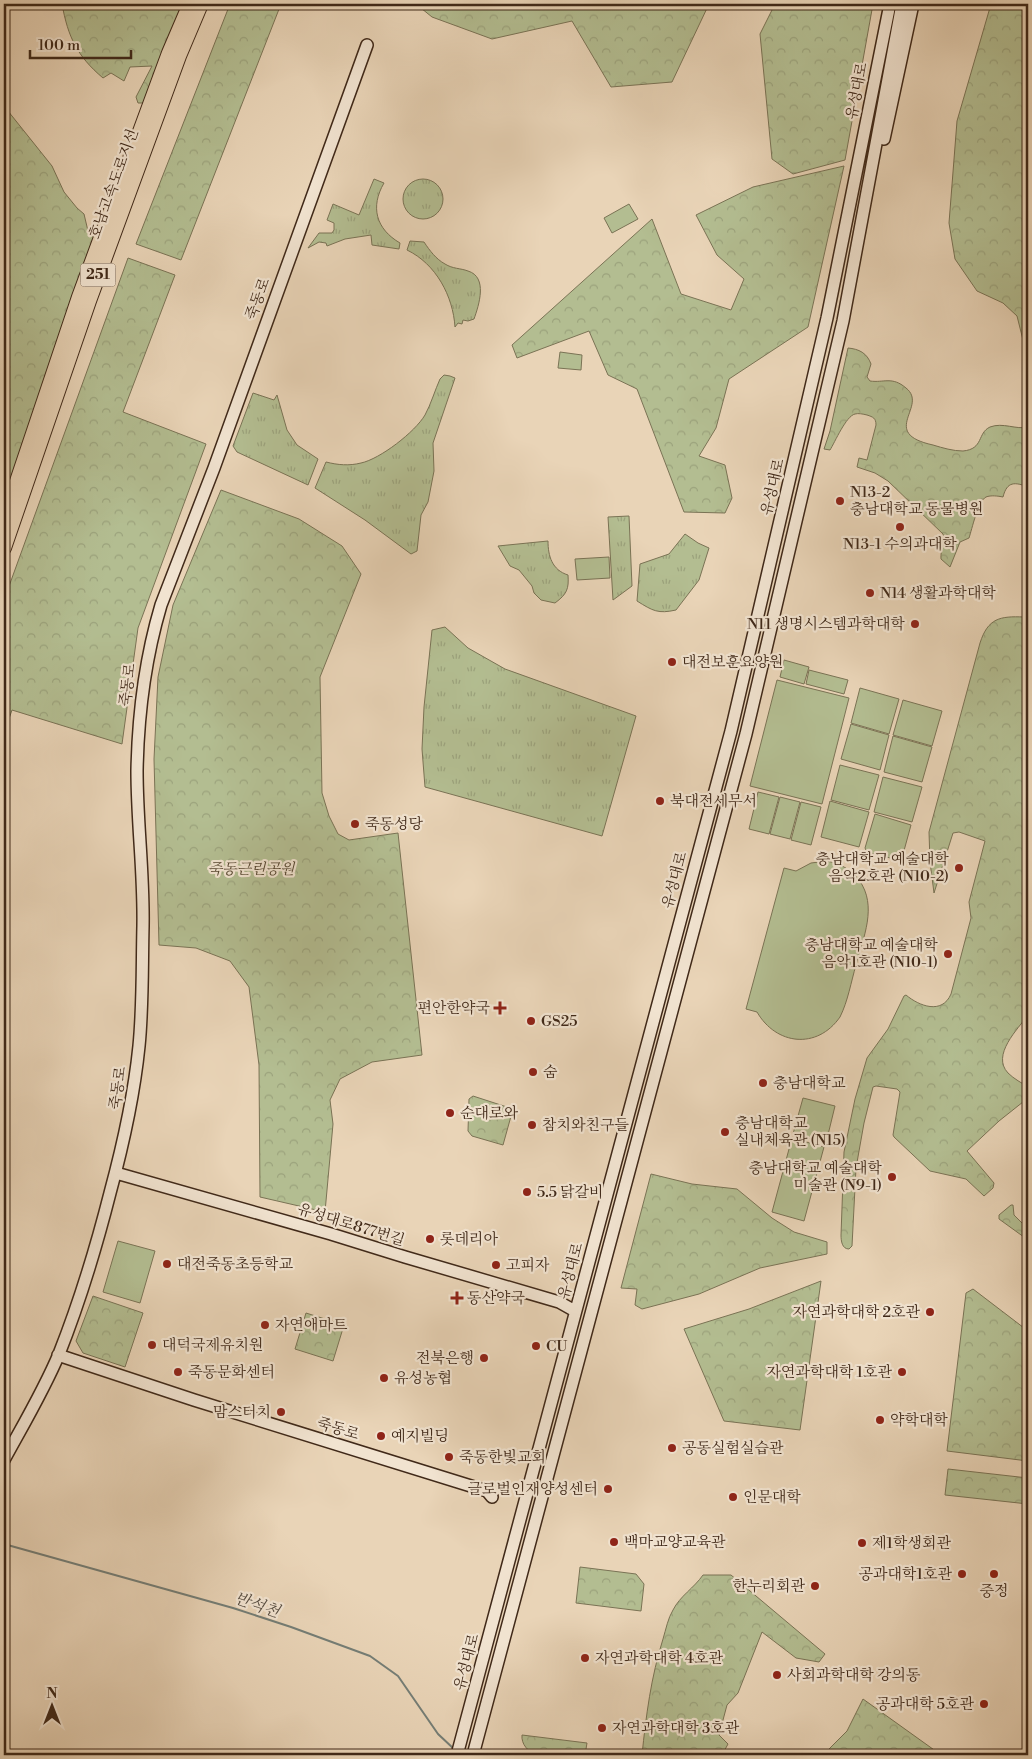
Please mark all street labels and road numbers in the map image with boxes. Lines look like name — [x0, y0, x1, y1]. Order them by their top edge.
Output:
street label: 유성대로 — [842, 60, 872, 121]
street label: 호남고속도로지선 — [85, 126, 143, 242]
road number: 251 — [80, 264, 116, 286]
street label: 죽동로 — [242, 275, 275, 323]
street label: 유성대로 — [757, 456, 789, 517]
street label: 죽동로 — [116, 662, 140, 708]
street label: 유성대로 — [658, 849, 692, 910]
street label: 죽동로 — [106, 1065, 131, 1111]
street label: 유성대로877번길 — [295, 1200, 407, 1250]
street label: 유성대로 — [554, 1240, 588, 1301]
street label: 죽동로 — [314, 1414, 362, 1445]
street label: 유성대로 — [450, 1631, 484, 1692]

